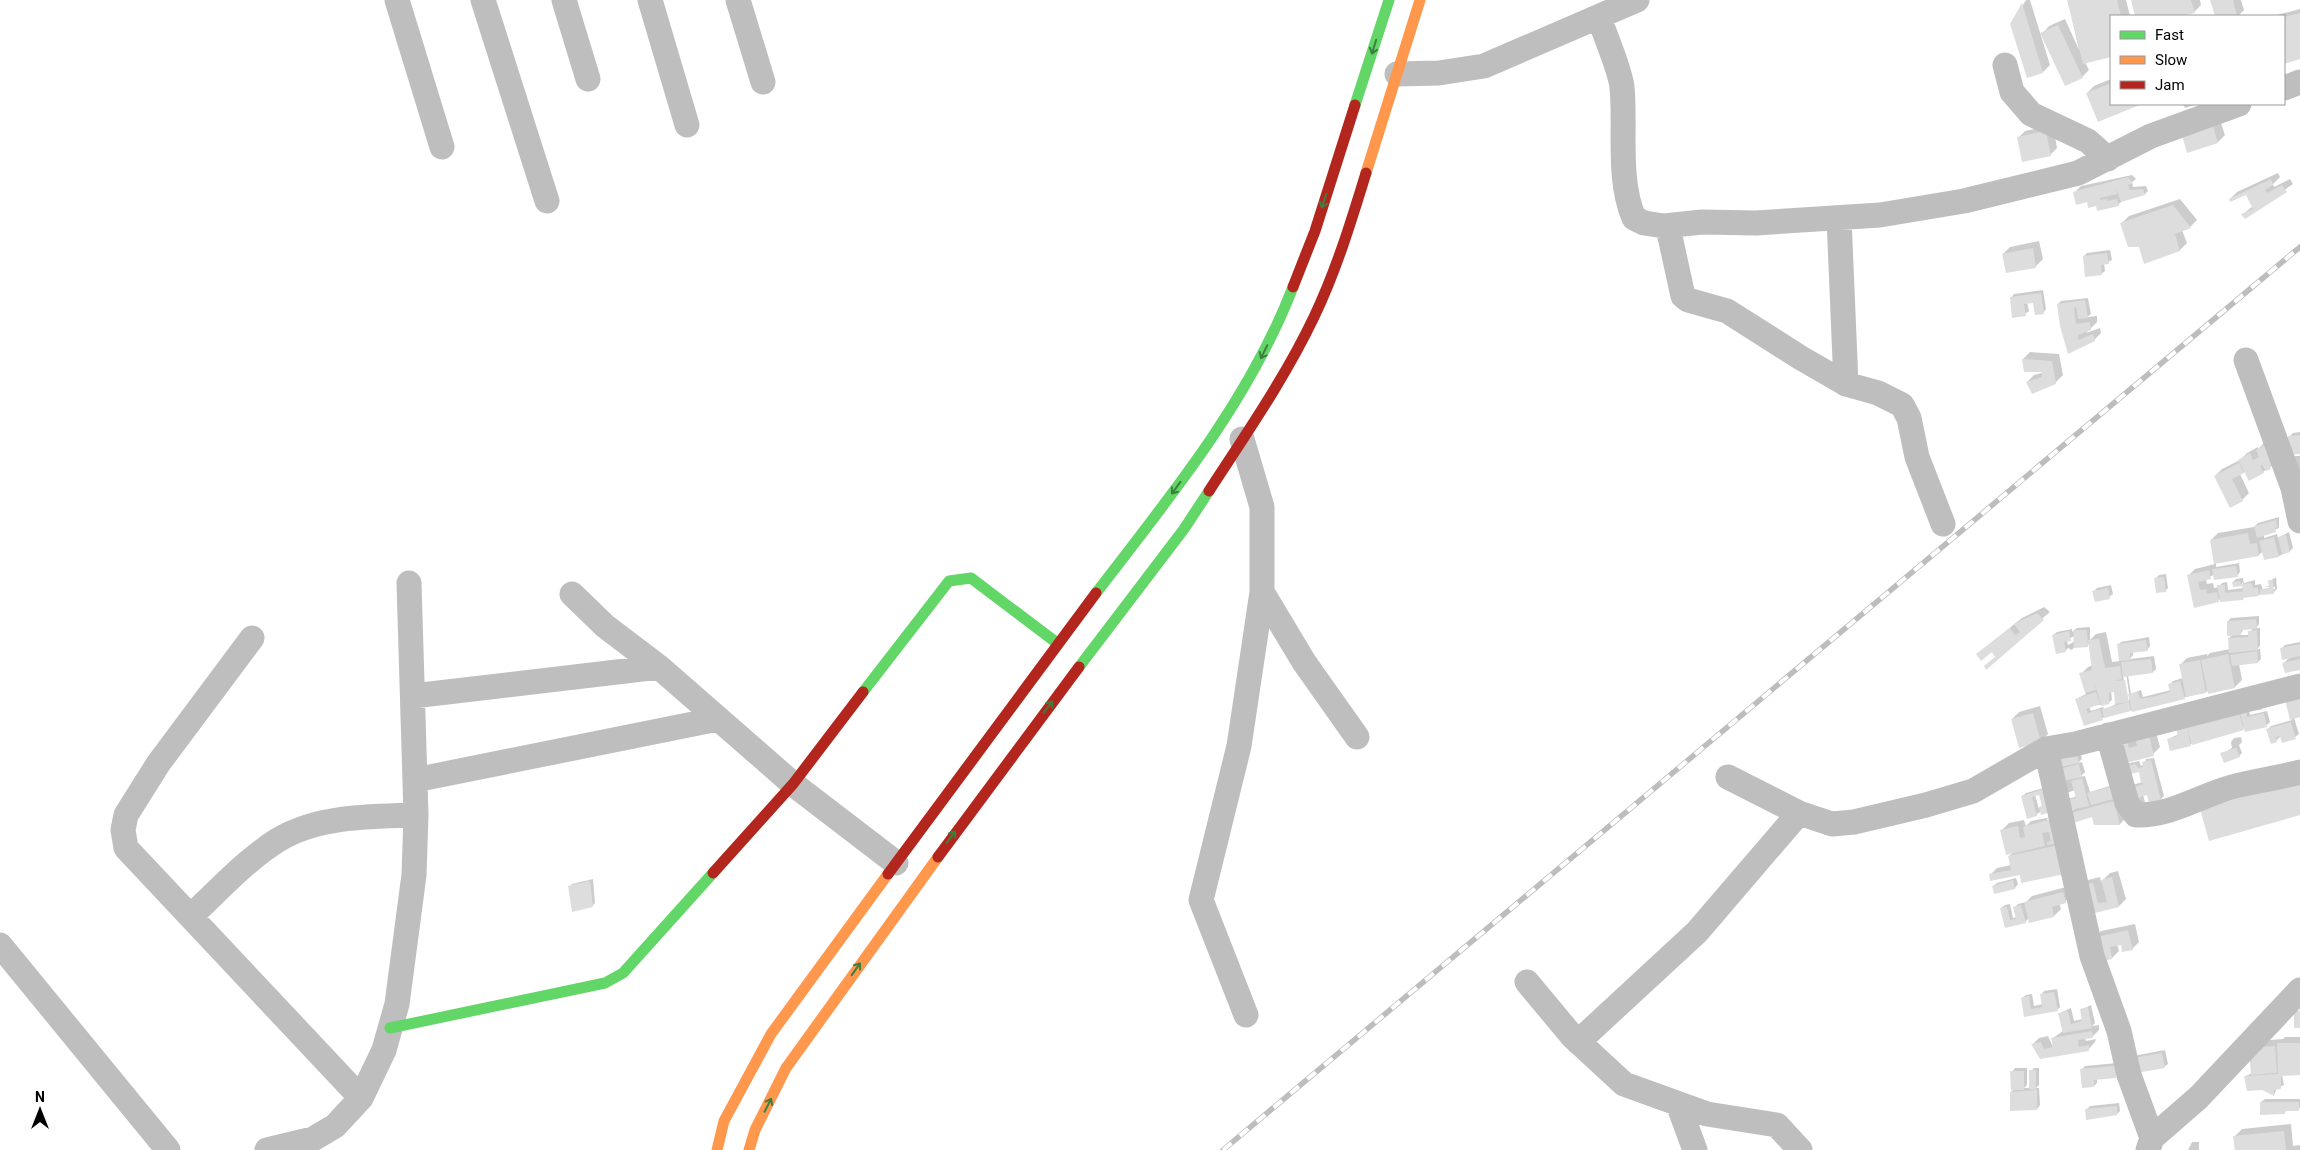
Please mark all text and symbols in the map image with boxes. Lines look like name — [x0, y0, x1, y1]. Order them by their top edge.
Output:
legend — [2110, 15, 2285, 105]
text: Fast — [2155, 26, 2184, 44]
one-way arrow — [1369, 38, 1378, 54]
text: Slow — [2155, 51, 2187, 69]
text: Jam — [2155, 76, 2185, 94]
one-way arrow — [1319, 193, 1329, 209]
one-way arrow — [1259, 344, 1268, 359]
one-way arrow — [1170, 481, 1181, 494]
one-way arrow — [1043, 701, 1054, 714]
one-way arrow — [946, 830, 956, 844]
one-way arrow — [851, 962, 861, 976]
north arrow — [15, 1085, 65, 1135]
text: N — [35, 1089, 45, 1105]
one-way arrow — [764, 1098, 773, 1113]

